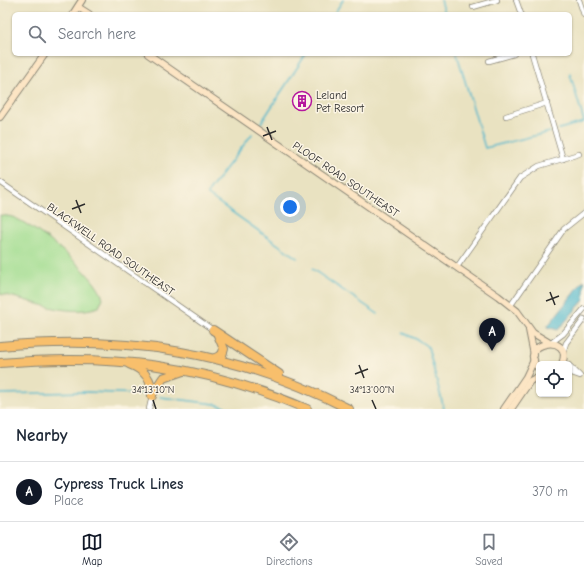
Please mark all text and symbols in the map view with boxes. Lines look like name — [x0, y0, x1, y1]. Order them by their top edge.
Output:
search box — [12, 12, 572, 56]
icon: search — [26, 23, 48, 45]
text: Search here — [58, 25, 136, 43]
place label: Leland Pet Resort — [316, 89, 365, 115]
building icon: Leland Pet Resort — [291, 90, 313, 112]
street label: PLOOF ROAD SOUTHEAST — [290, 139, 402, 220]
your location — [280, 197, 300, 217]
street label: BLACKWELL ROAD SOUTHEAST — [45, 200, 177, 299]
pin: A — [479, 318, 505, 351]
map controls — [536, 361, 572, 397]
button: locate — [536, 361, 572, 397]
text: 34°13'10"N — [132, 384, 174, 396]
text: 34°13'00"N — [350, 384, 394, 396]
text: Nearby — [16, 426, 67, 445]
text: Cypress Truck Lines — [54, 475, 183, 493]
text: A — [25, 484, 33, 499]
text: 370 m — [532, 484, 568, 499]
text: Place — [54, 493, 84, 508]
tab: Map — [81, 531, 103, 568]
tab: Directions — [266, 531, 313, 568]
tab: Saved — [475, 531, 503, 568]

